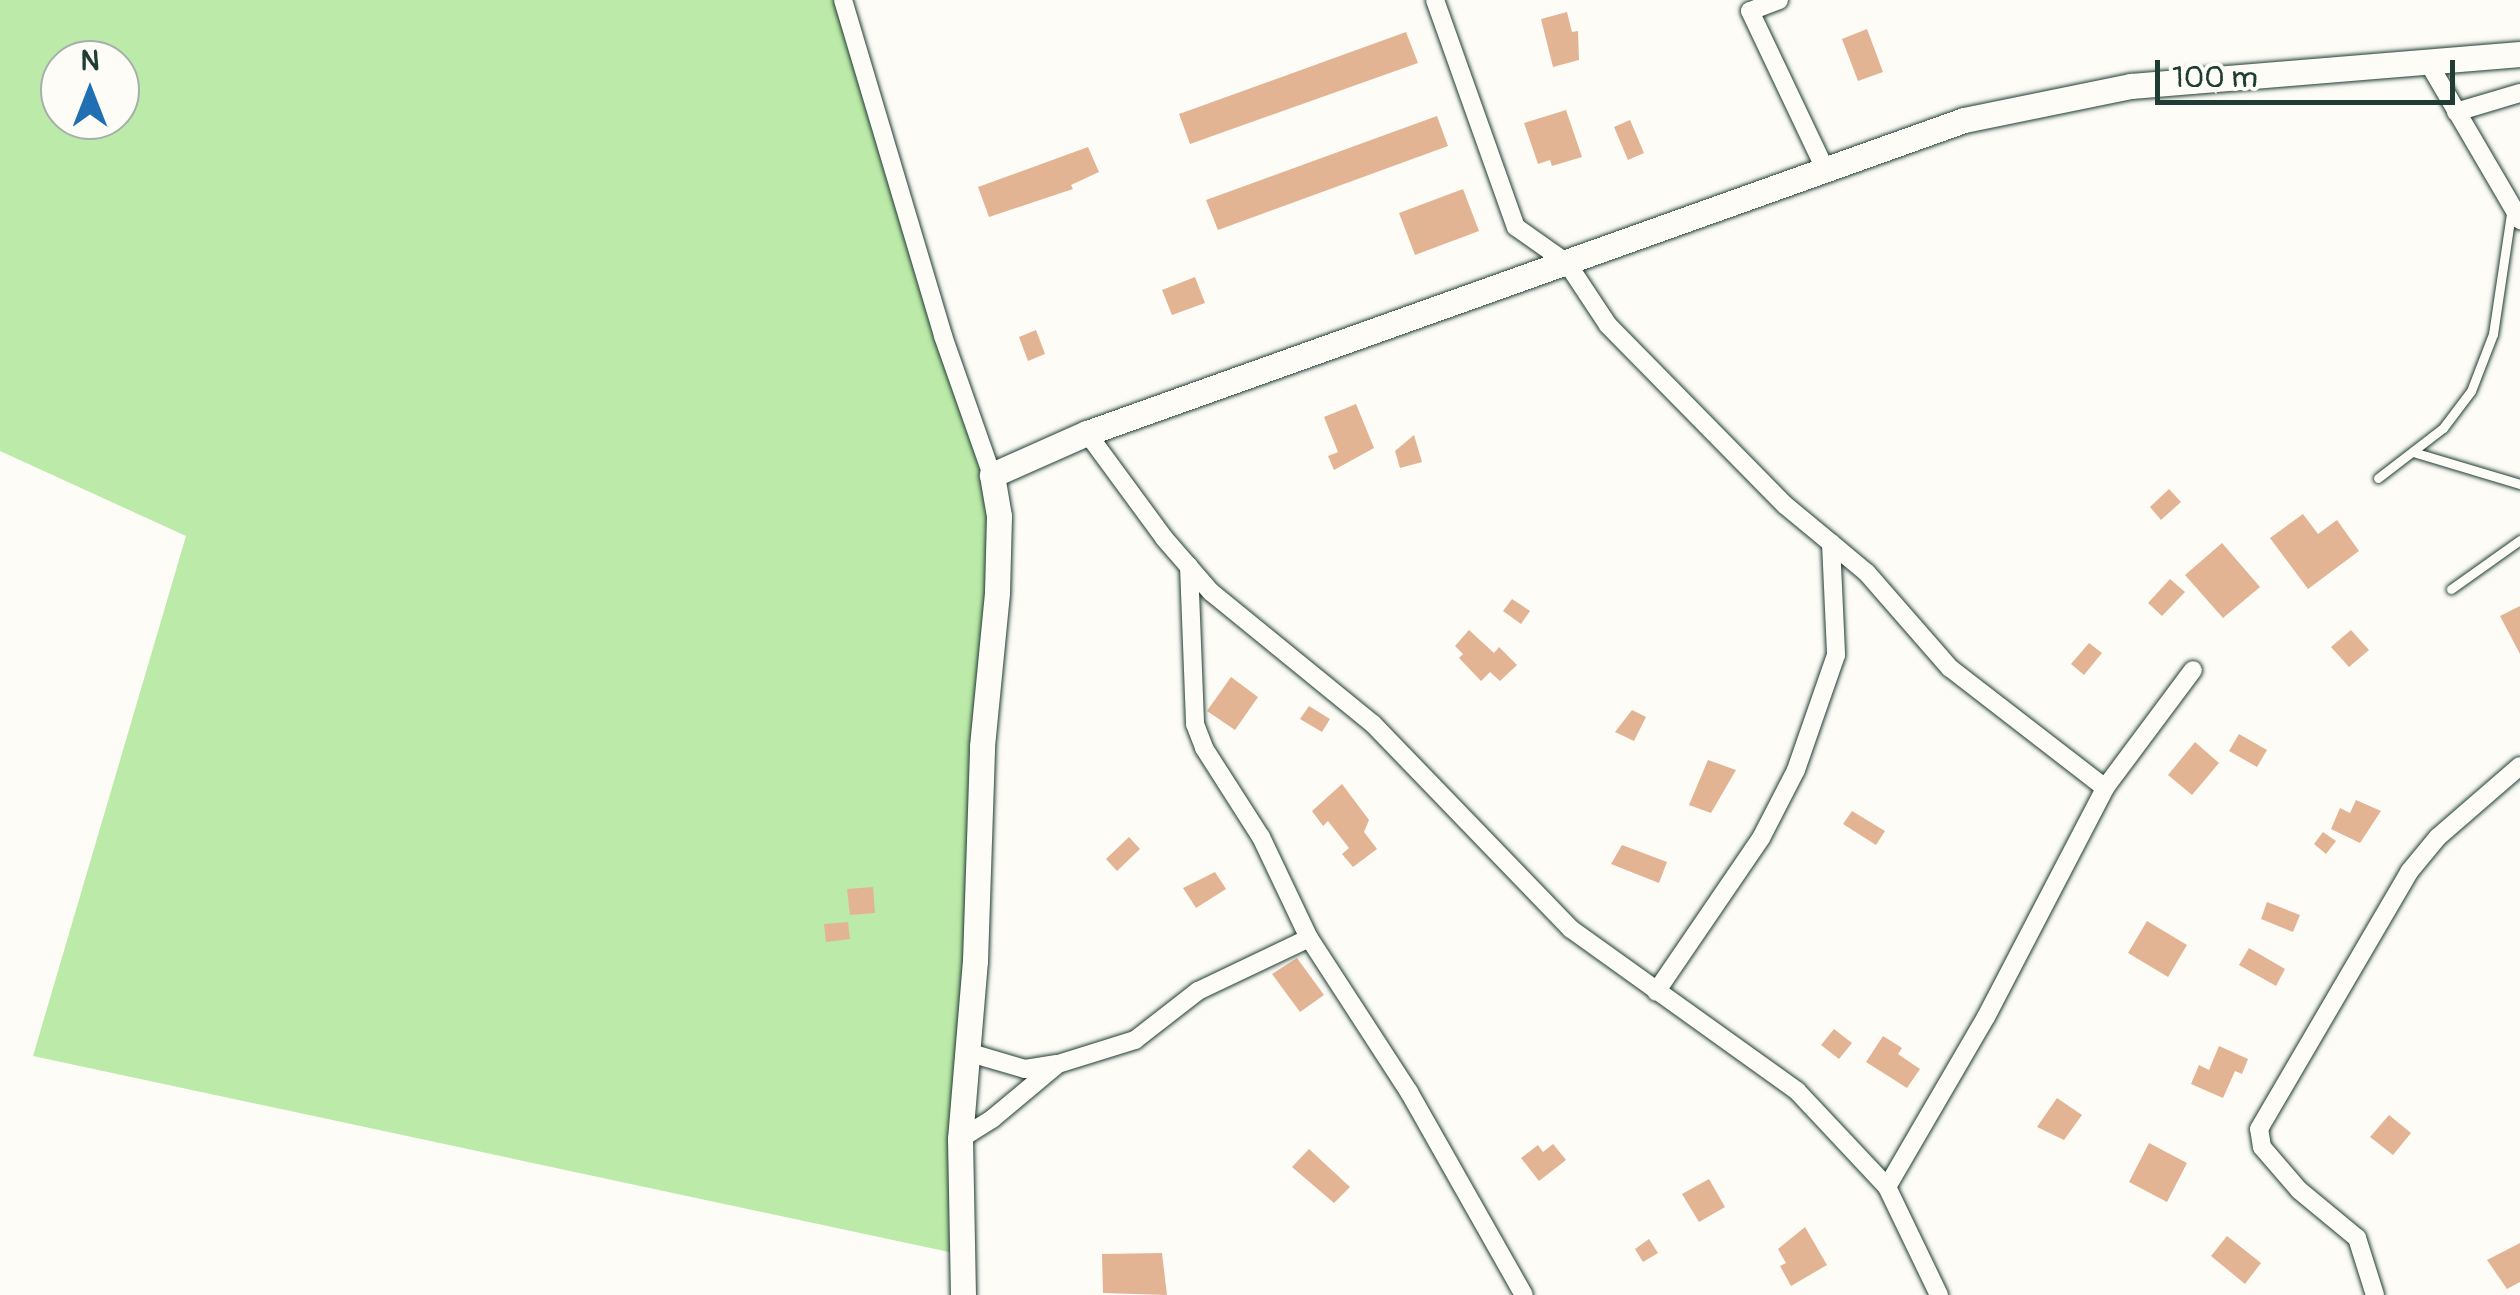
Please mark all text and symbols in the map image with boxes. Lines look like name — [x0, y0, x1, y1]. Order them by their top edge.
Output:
north arrow — [40, 40, 140, 140]
scale bar — [2160, 40, 2460, 102]
text: N — [81, 44, 99, 79]
text: 100 m — [2172, 59, 2258, 96]

